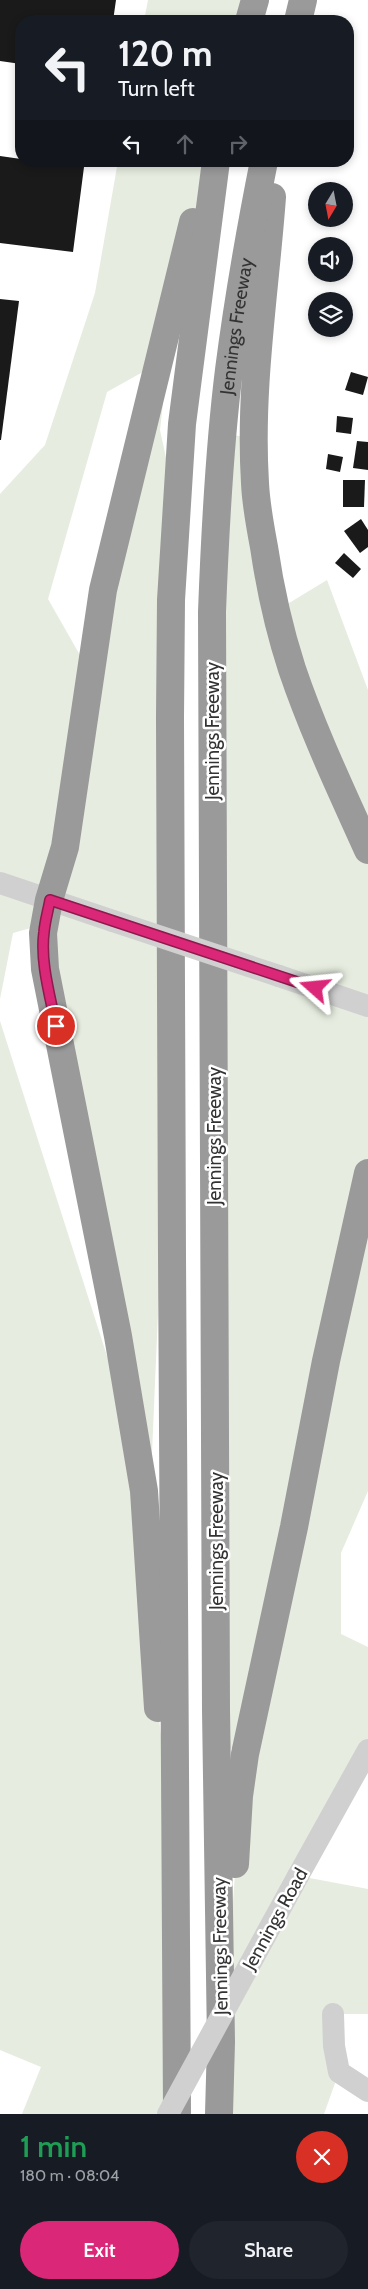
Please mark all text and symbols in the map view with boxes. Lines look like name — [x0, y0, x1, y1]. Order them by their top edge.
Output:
text: 120 m — [118, 32, 212, 75]
icon: left — [35, 35, 100, 100]
text: Turn left — [118, 75, 195, 102]
icon: left — [118, 130, 146, 158]
icon: ahead — [171, 130, 199, 158]
icon: right — [224, 130, 252, 158]
north arrow — [308, 182, 352, 228]
map controls — [308, 182, 353, 337]
button: sound — [308, 237, 353, 282]
street label: Jennings Freeway — [215, 256, 257, 397]
button: layers — [308, 292, 353, 337]
street label: Jennings Freeway — [201, 662, 224, 801]
position arrow — [288, 961, 340, 1013]
pin — [35, 1005, 77, 1047]
icon: arrive — [42, 1012, 70, 1040]
street label: Jennings Freeway — [203, 1067, 226, 1206]
street label: Jennings Freeway — [205, 1472, 228, 1611]
street label: Jennings Road — [237, 1864, 312, 1975]
street label: Jennings Freeway — [207, 1876, 233, 2016]
text: 1 min — [20, 2128, 87, 2165]
button: close — [296, 2131, 348, 2183]
text: 180 m · 08:04 — [20, 2166, 119, 2185]
button: Exit — [20, 2221, 179, 2279]
button: Share — [189, 2221, 348, 2279]

